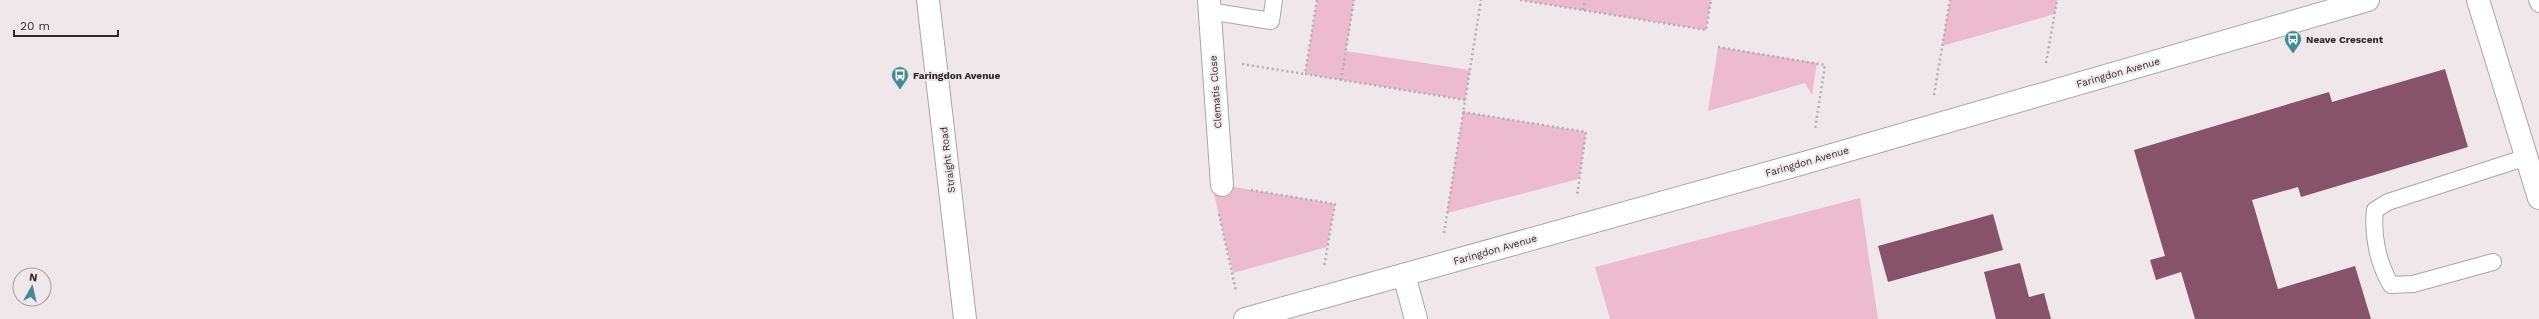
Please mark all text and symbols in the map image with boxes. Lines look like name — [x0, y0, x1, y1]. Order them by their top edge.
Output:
scale bar — [14, 12, 118, 38]
text: 20 m — [20, 19, 50, 33]
bus stop icon: Neave Crescent — [2283, 29, 2303, 54]
place label: Neave Crescent — [2306, 34, 2384, 45]
street label: Clematis Close — [1207, 55, 1224, 129]
street label: Faringdon Avenue — [2075, 55, 2161, 90]
bus stop icon: Faringdon Avenue — [890, 65, 910, 90]
place label: Faringdon Avenue — [913, 70, 1001, 81]
street label: Straight Road — [938, 126, 957, 194]
street label: Faringdon Avenue — [1764, 144, 1850, 179]
street label: Faringdon Avenue — [1452, 232, 1538, 267]
north arrow — [12, 267, 52, 307]
text: N — [28, 271, 38, 285]

